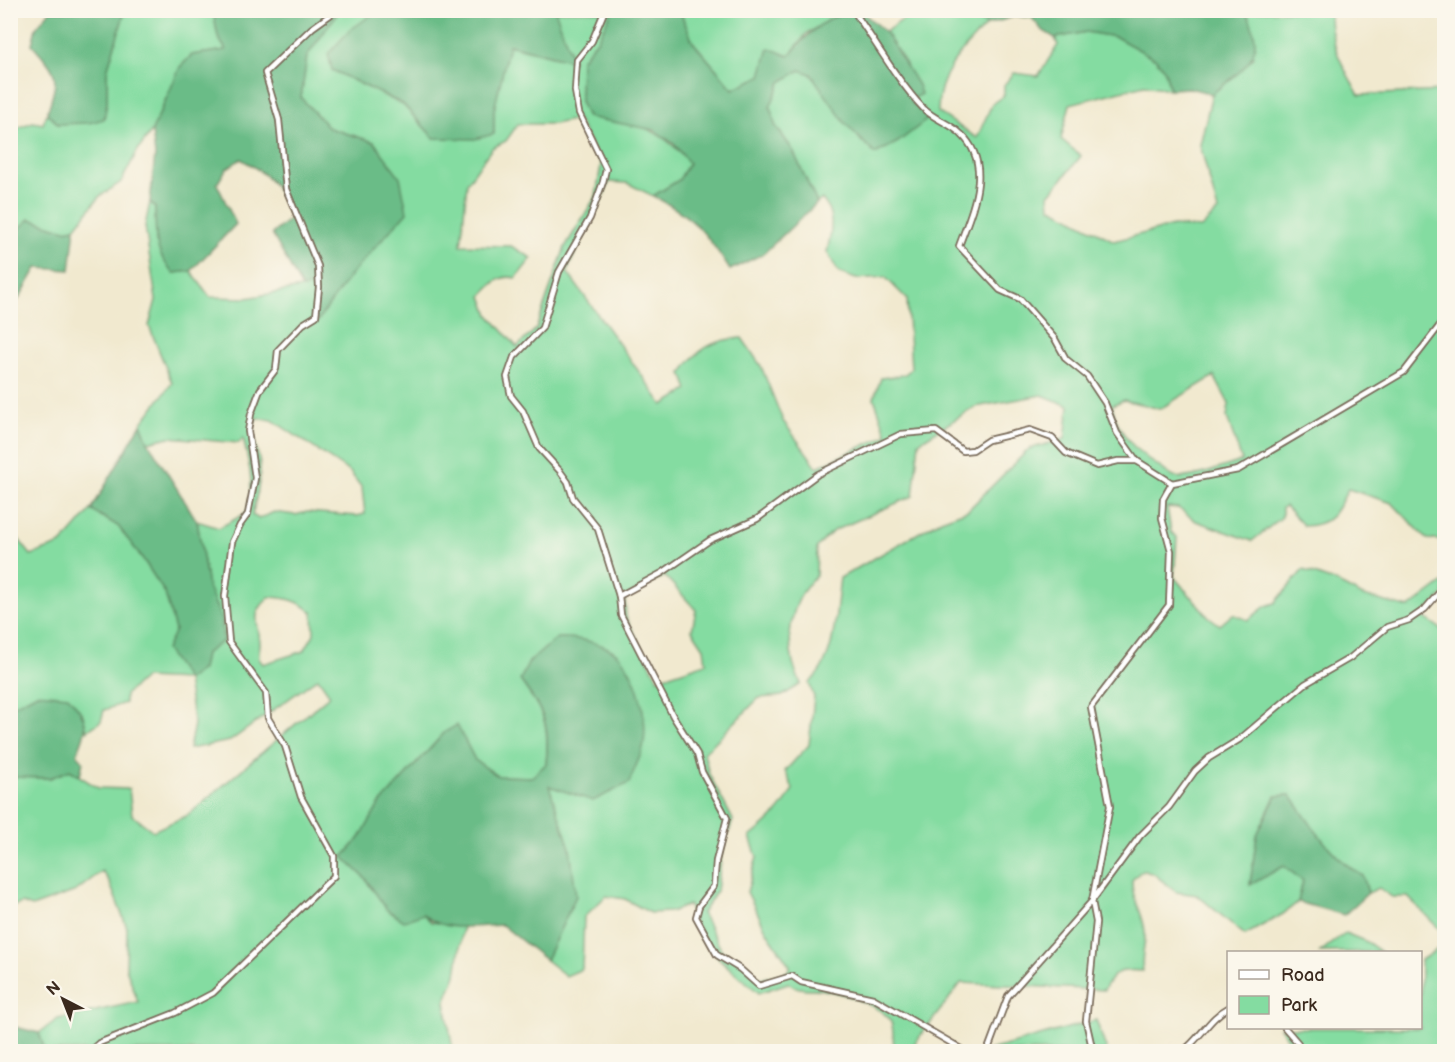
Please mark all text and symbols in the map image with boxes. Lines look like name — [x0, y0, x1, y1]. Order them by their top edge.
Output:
legend — [1227, 951, 1422, 1029]
text: Road — [1281, 965, 1325, 986]
north arrow — [33, 969, 93, 1029]
text: N — [43, 978, 65, 1000]
text: Park — [1281, 995, 1317, 1016]

